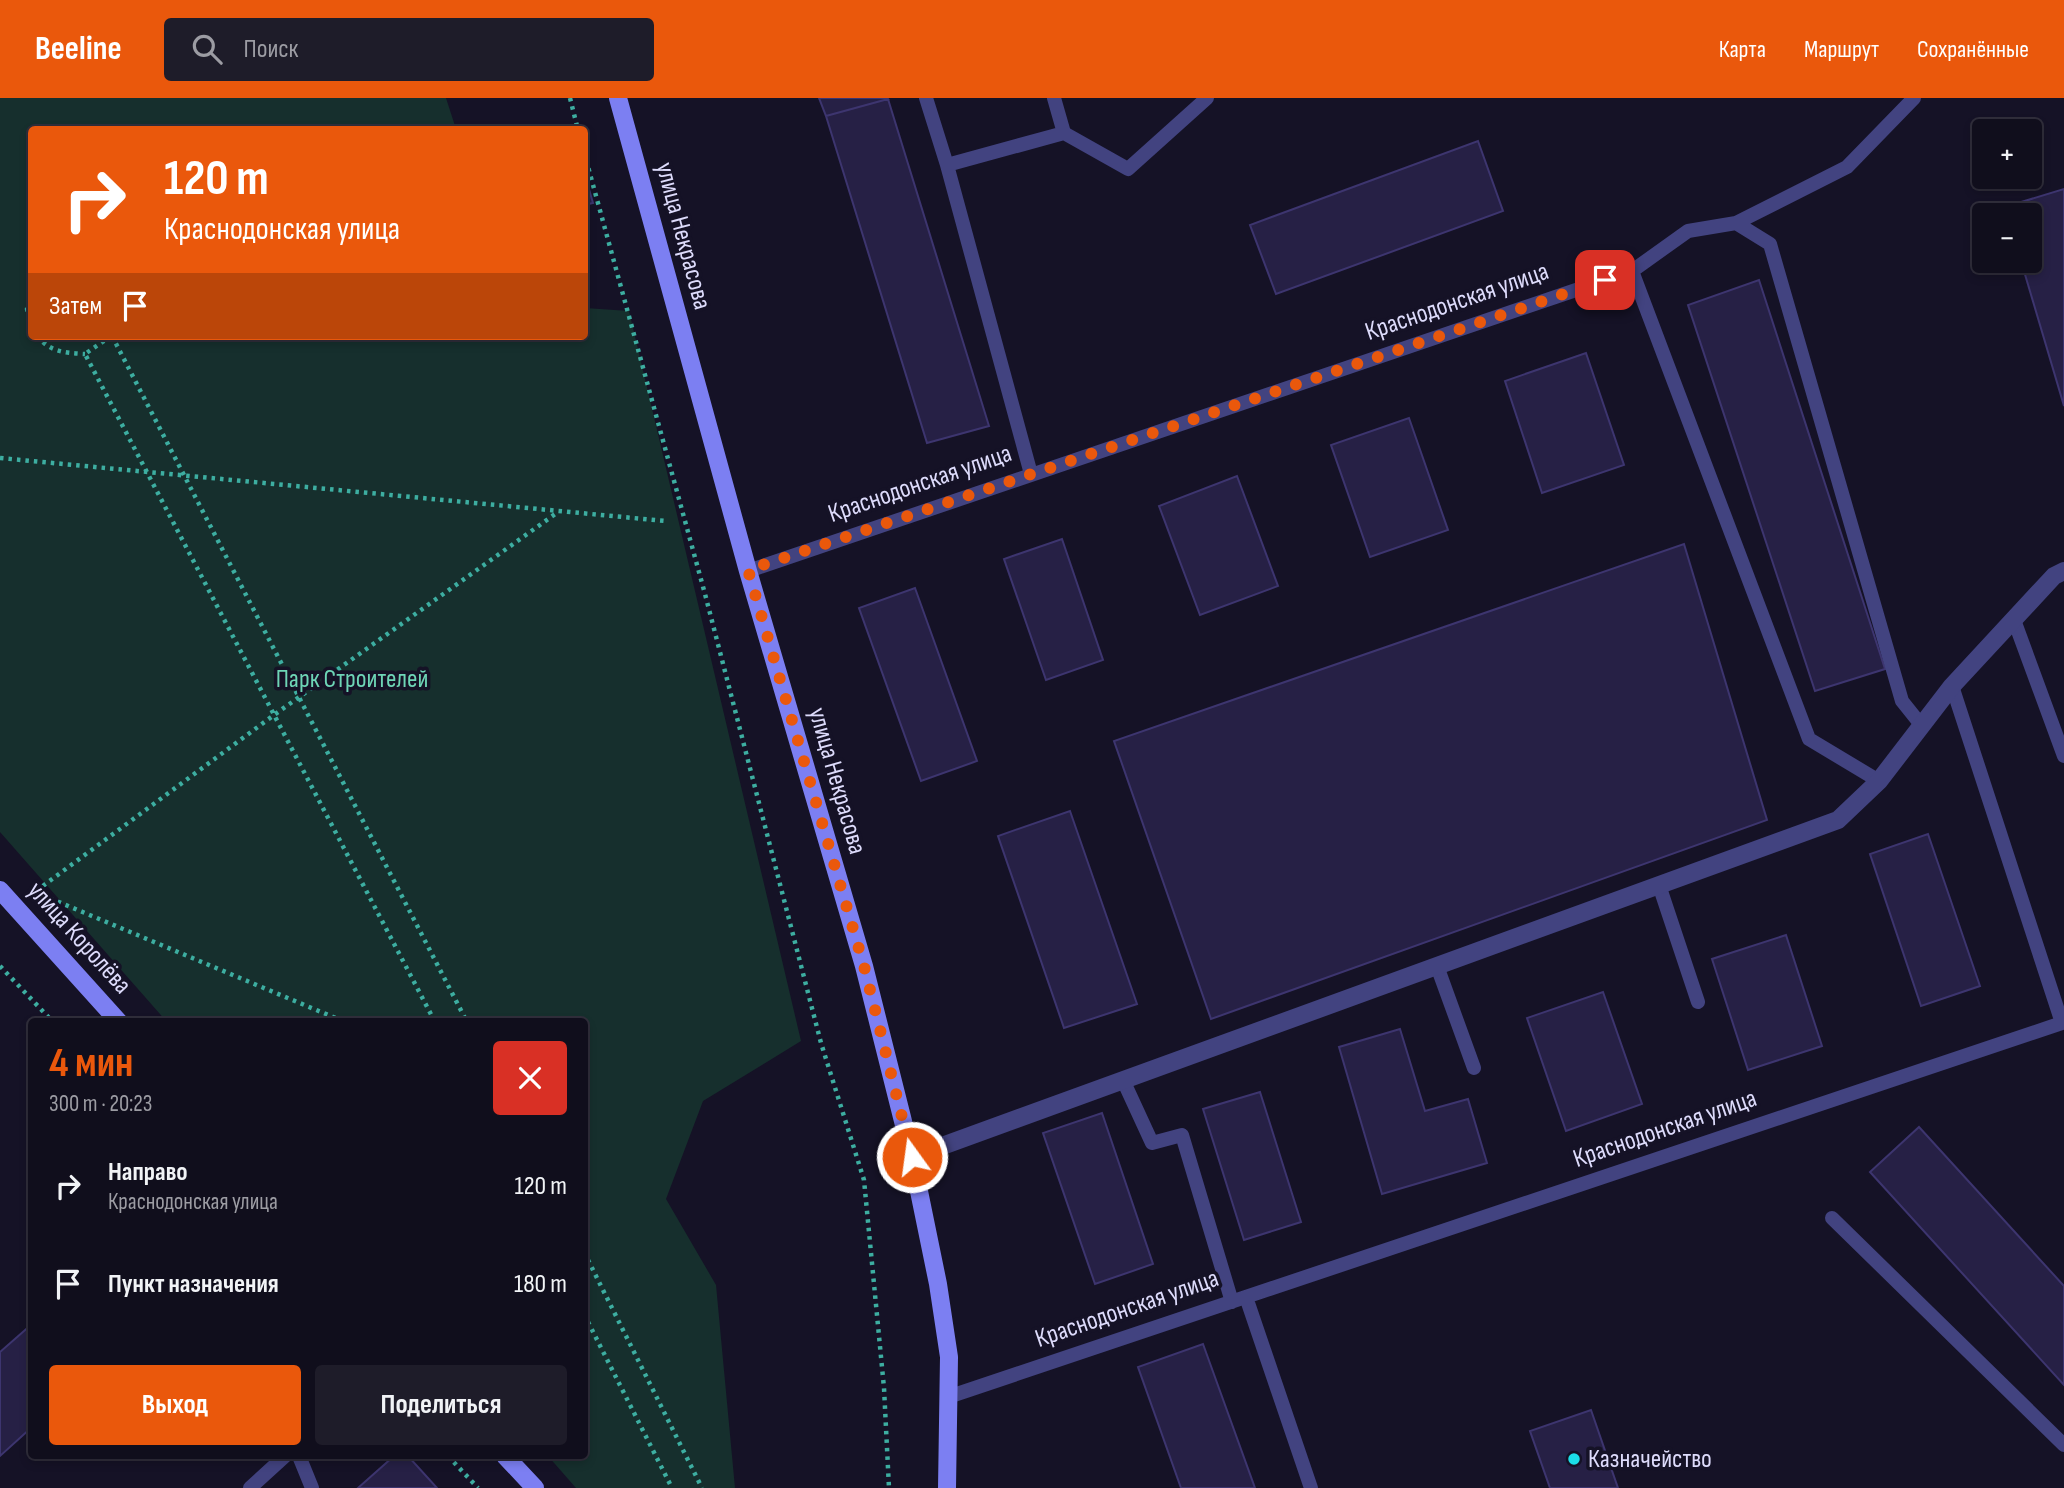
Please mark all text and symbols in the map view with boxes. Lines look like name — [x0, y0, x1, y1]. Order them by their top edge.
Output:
search box — [164, 18, 654, 81]
text: Beeline — [35, 29, 122, 69]
icon: search — [188, 30, 226, 68]
text: Поиск — [244, 34, 298, 65]
text: Карта — [1719, 35, 1766, 64]
text: Маршрут — [1804, 35, 1879, 64]
text: Сохранённые — [1917, 35, 2029, 64]
map controls — [1972, 119, 2042, 273]
button: + — [1972, 119, 2042, 189]
text: 120 m — [164, 150, 269, 209]
icon: right — [49, 154, 140, 245]
street label: улица Некрасова — [649, 159, 717, 313]
button: − — [1972, 203, 2042, 273]
text: Краснодонская улица — [164, 210, 400, 249]
pin — [1575, 250, 1635, 310]
street label: Краснодонская улица — [1361, 256, 1553, 348]
icon: arrive — [1586, 261, 1624, 299]
icon: arrive — [116, 287, 154, 325]
text: Затем — [49, 291, 102, 322]
street label: Краснодонская улица — [824, 438, 1016, 530]
park label: Парк Строителей — [276, 664, 428, 695]
street label: улица Некрасова — [801, 704, 873, 858]
street label: улица Королёва — [21, 876, 137, 1000]
text: 4 мин — [49, 1038, 133, 1089]
button: close — [493, 1041, 567, 1115]
street label: Краснодонская улица — [1569, 1083, 1761, 1175]
text: 300 m · 20:23 — [49, 1090, 152, 1118]
position arrow — [875, 1120, 949, 1194]
text: Направо — [108, 1157, 187, 1188]
icon: right — [49, 1167, 87, 1205]
text: 120 m — [514, 1171, 567, 1202]
text: Краснодонская улица — [108, 1188, 278, 1216]
street label: Краснодонская улица — [1031, 1263, 1223, 1355]
icon: arrive — [49, 1265, 87, 1303]
text: Пункт назначения — [108, 1269, 279, 1300]
text: 180 m — [514, 1269, 567, 1300]
button: Выход — [49, 1365, 301, 1445]
button: Поделиться — [315, 1365, 567, 1445]
place label: Казначейство — [1588, 1444, 1712, 1475]
marker: Казначейство — [1566, 1451, 1582, 1467]

